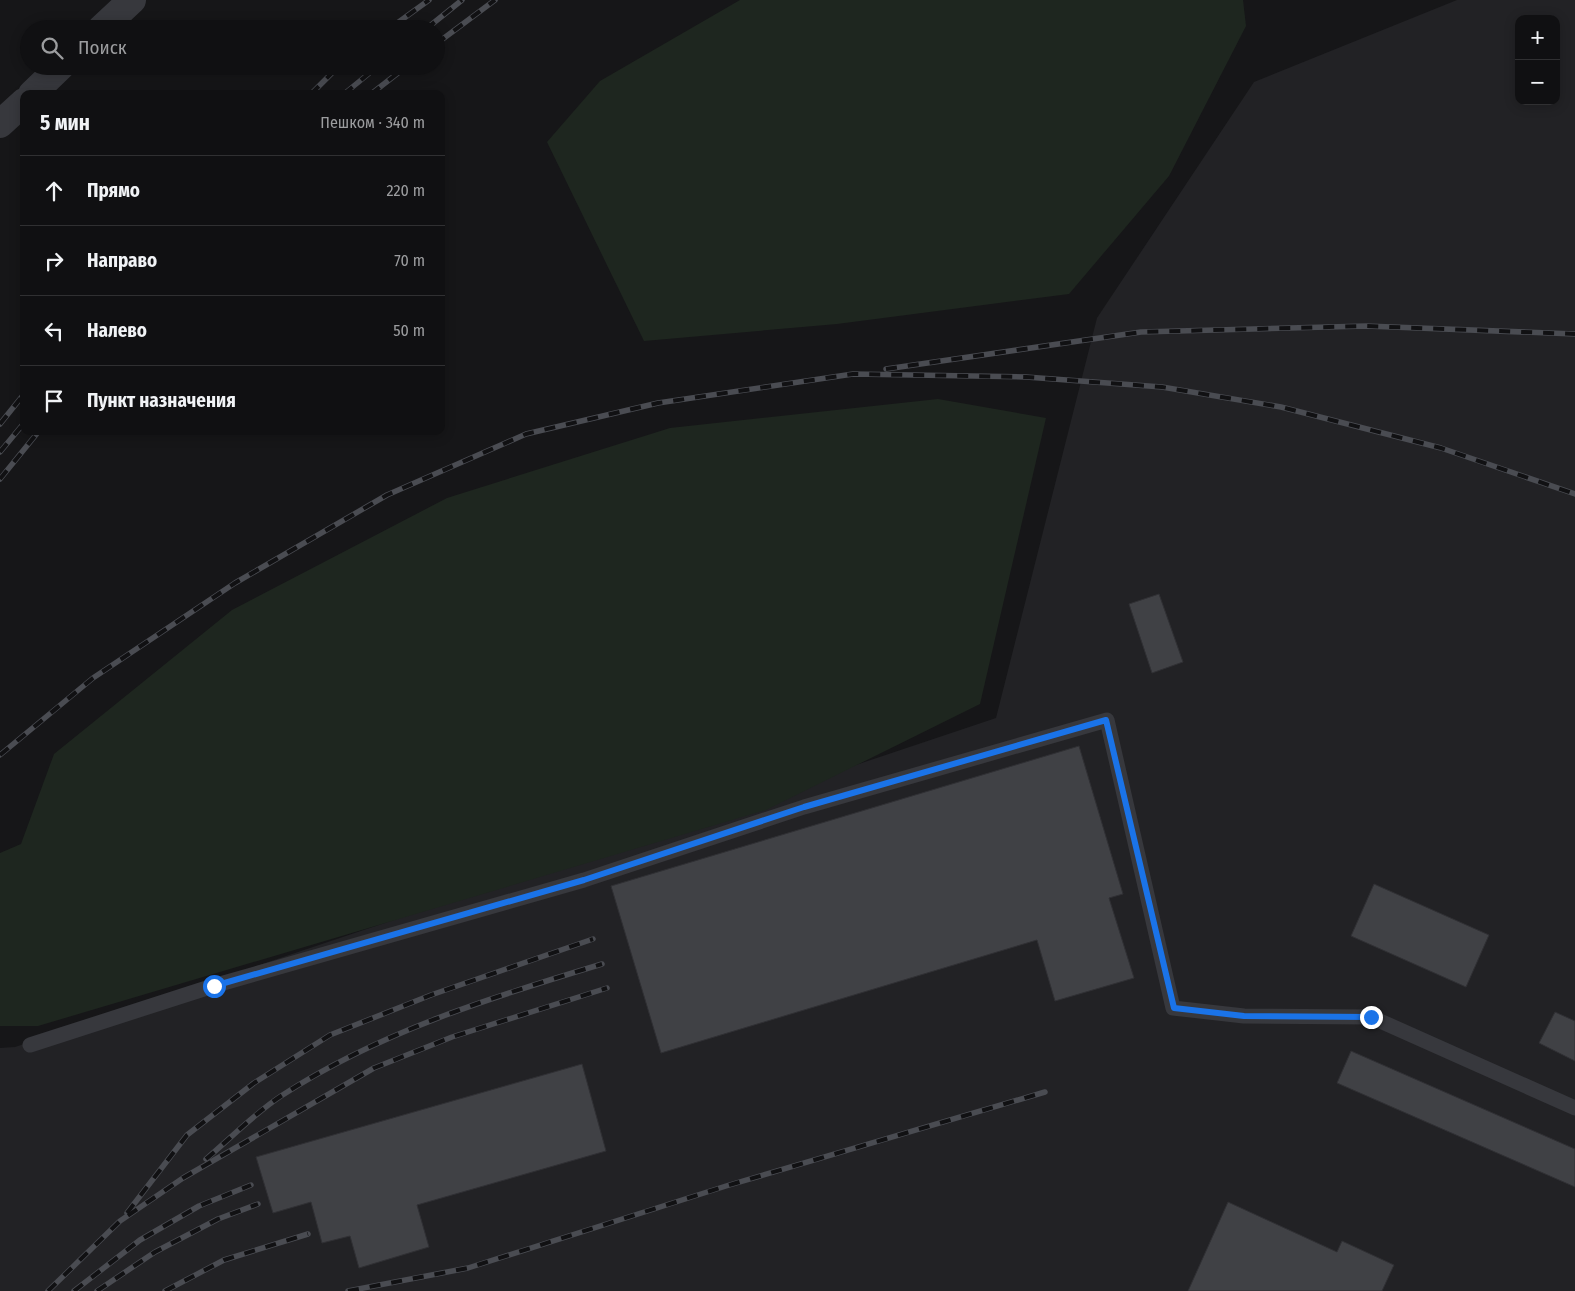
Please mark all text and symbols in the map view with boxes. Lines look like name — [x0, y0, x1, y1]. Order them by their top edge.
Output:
map controls — [1515, 15, 1560, 105]
button: + — [1515, 15, 1560, 60]
search box — [20, 20, 445, 75]
icon: search — [38, 34, 66, 62]
text: Поиск — [78, 36, 127, 59]
button: − — [1515, 60, 1560, 105]
text: 5 мин — [40, 110, 90, 136]
text: Пешком · 340 m — [320, 113, 425, 132]
icon: ahead — [40, 177, 68, 205]
text: Прямо — [87, 179, 140, 202]
text: 220 m — [386, 181, 425, 200]
icon: right — [40, 247, 68, 275]
text: Направо — [87, 249, 157, 272]
text: 70 m — [394, 251, 425, 270]
icon: left — [40, 317, 68, 345]
text: Налево — [87, 319, 147, 342]
text: 50 m — [393, 321, 425, 340]
icon: arrive — [40, 387, 68, 415]
text: Пункт назначения — [87, 389, 236, 412]
route start — [203, 975, 226, 998]
route end — [1360, 1006, 1383, 1029]

